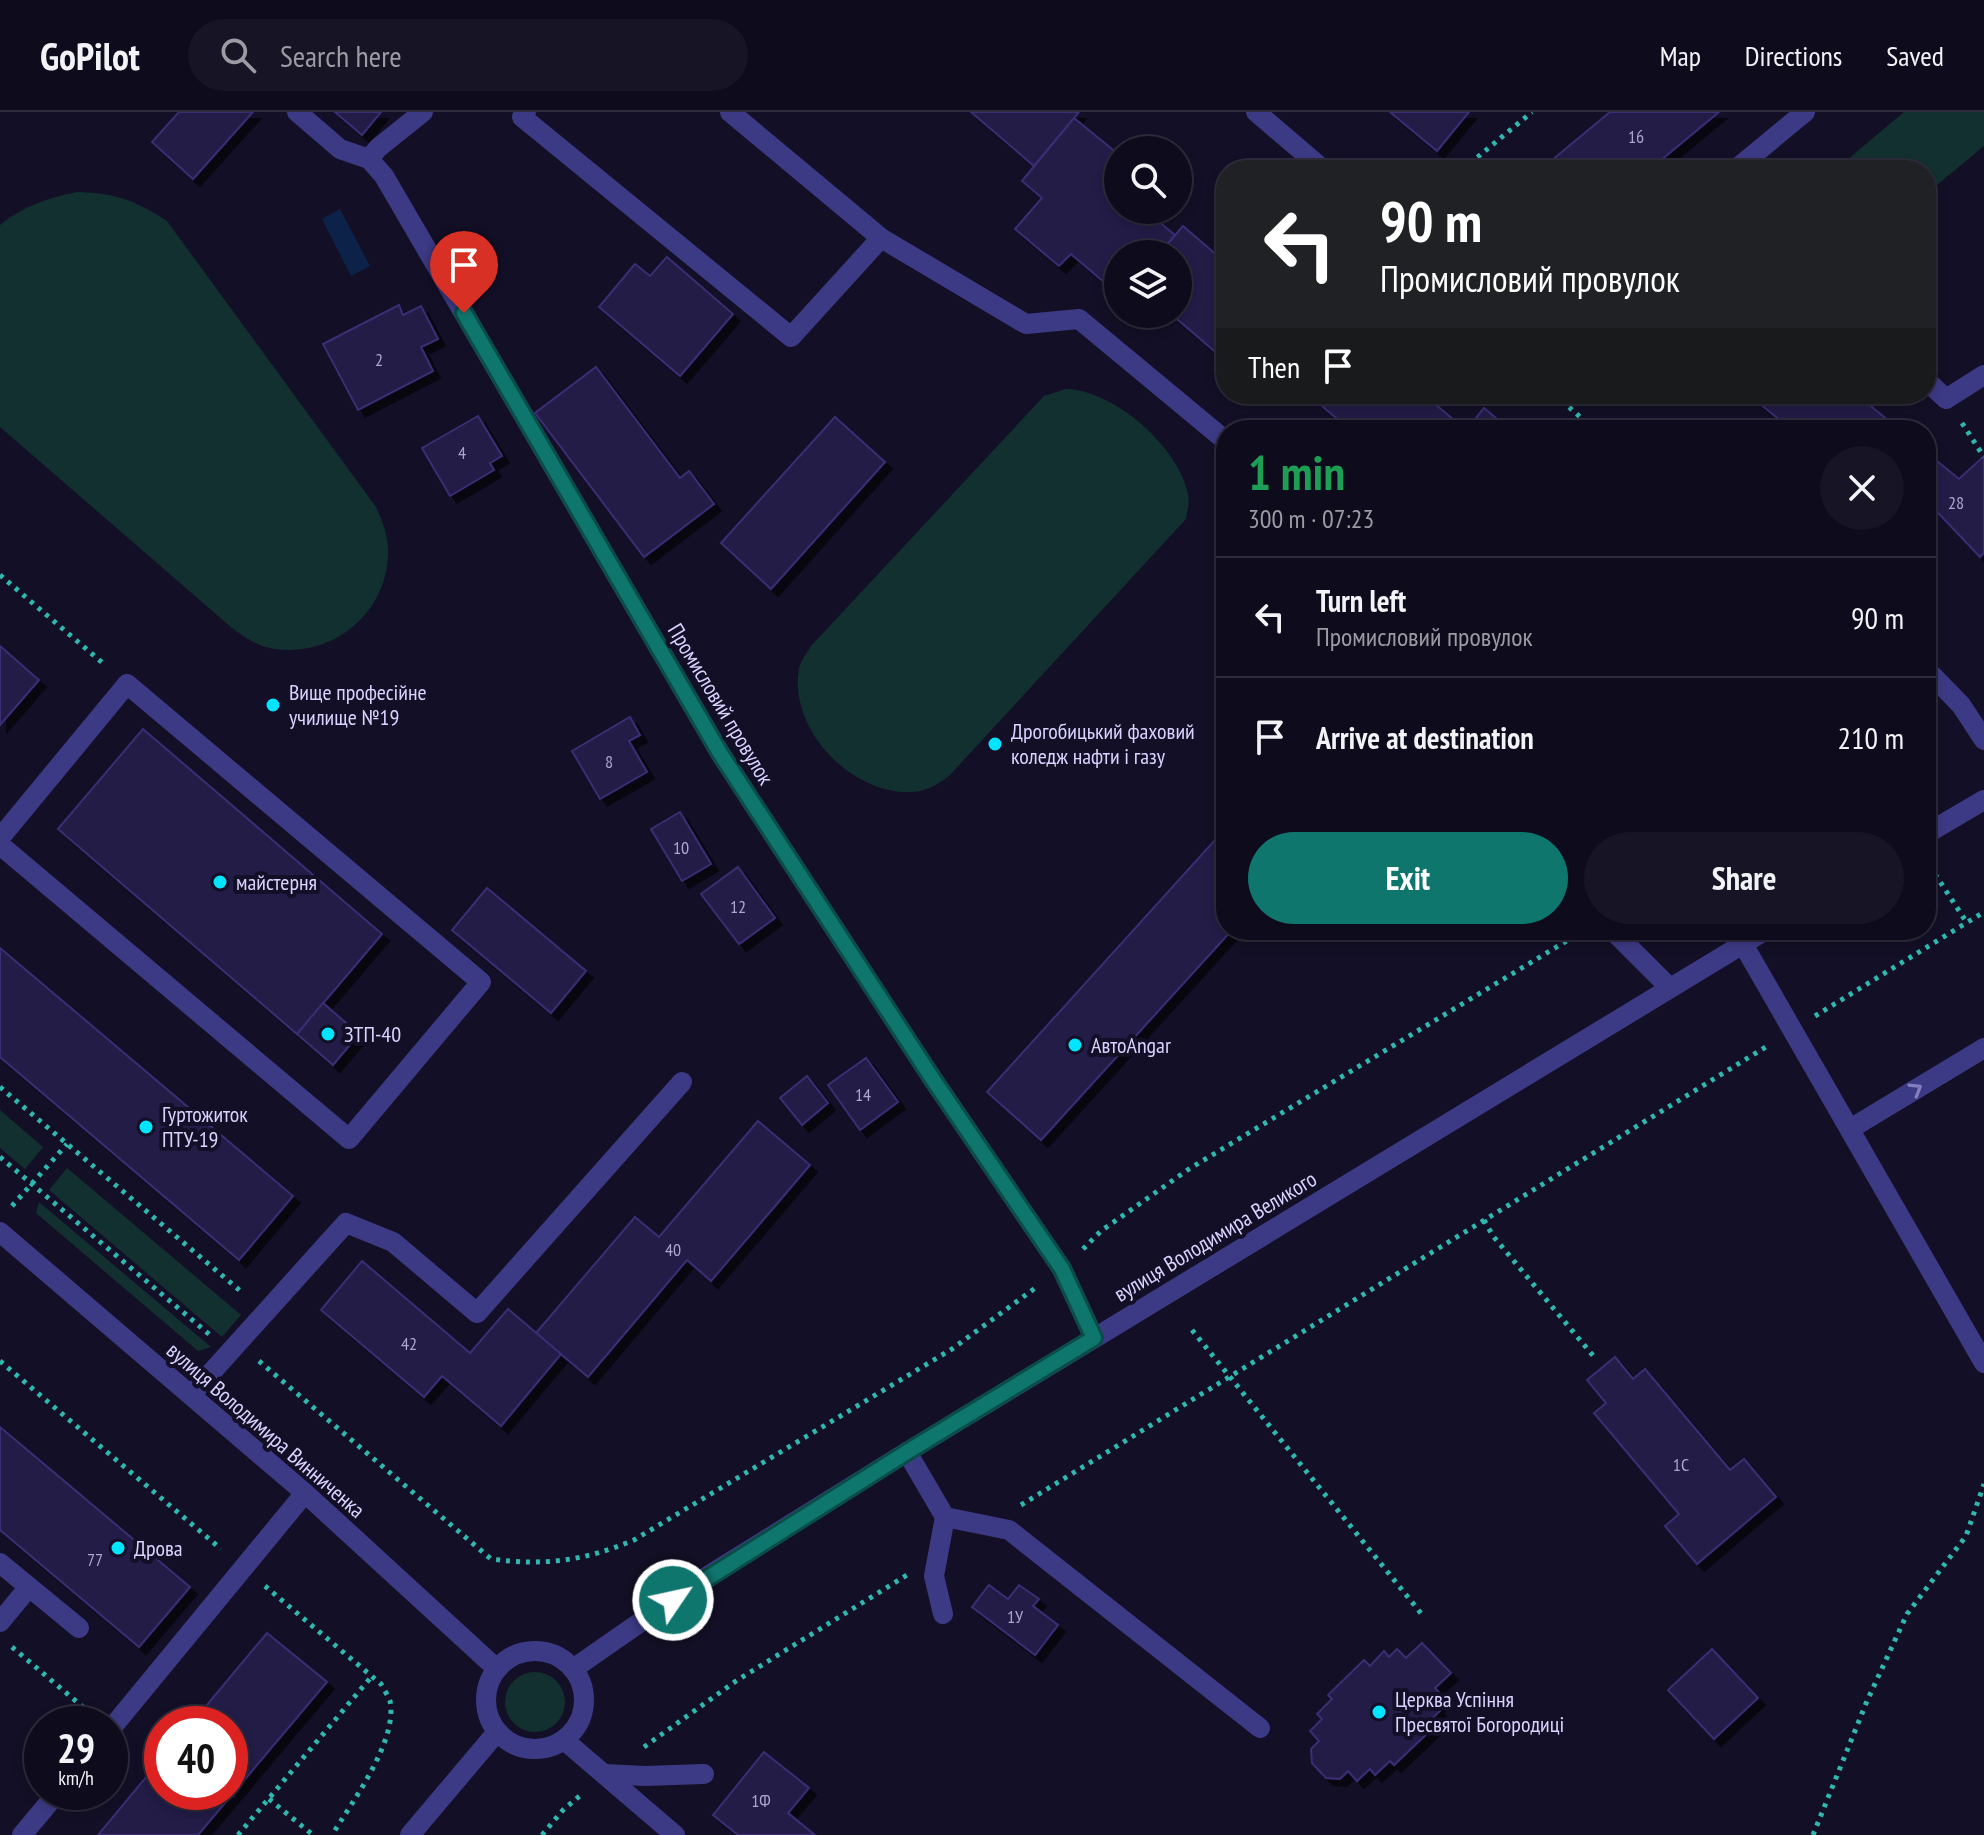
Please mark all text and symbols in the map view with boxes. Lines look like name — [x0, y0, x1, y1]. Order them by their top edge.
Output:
search box — [188, 19, 748, 91]
text: GoPilot — [40, 31, 140, 80]
icon: search — [216, 33, 260, 77]
text: Search here — [280, 36, 402, 75]
text: Map — [1660, 37, 1701, 74]
text: Directions — [1745, 37, 1842, 74]
text: Saved — [1886, 37, 1944, 74]
house number: 16 — [1628, 125, 1644, 148]
map controls — [1104, 136, 1192, 328]
button: search — [1104, 136, 1192, 224]
text: 90 m — [1380, 185, 1482, 257]
icon: left — [1248, 192, 1352, 296]
pin — [430, 231, 498, 313]
button: layers — [1104, 240, 1192, 328]
icon: arrive — [442, 243, 486, 287]
text: Промисловий провулок — [1380, 255, 1680, 302]
icon: arrive — [1316, 344, 1360, 388]
text: Then — [1248, 347, 1300, 386]
house number: 2 — [375, 348, 383, 371]
house number: 4 — [458, 441, 466, 464]
text: 1 min — [1248, 441, 1345, 503]
button: close — [1820, 446, 1904, 530]
house number: 28 — [1948, 491, 1964, 514]
text: 300 m · 07:23 — [1248, 502, 1374, 535]
text: Turn left — [1316, 581, 1406, 620]
icon: left — [1248, 595, 1292, 639]
text: 90 m — [1851, 598, 1904, 637]
street label: Промисловий провулок — [662, 618, 780, 790]
text: Промисловий провулок — [1316, 620, 1532, 653]
place label: Вище професійне училище №19 — [289, 678, 427, 731]
marker: Вище професійне училище №19 — [264, 696, 282, 714]
icon: arrive — [1248, 715, 1292, 759]
place label: Дрогобицький фаховий коледж нафти і газу — [1011, 717, 1195, 770]
text: Arrive at destination — [1316, 718, 1534, 757]
text: 210 m — [1838, 718, 1904, 757]
marker: Дрогобицький фаховий коледж нафти і газу — [986, 735, 1004, 753]
house number: 8 — [605, 750, 613, 773]
button: Exit — [1248, 832, 1568, 924]
button: Share — [1584, 832, 1904, 924]
house number: 10 — [673, 836, 689, 859]
place label: майстерня — [236, 868, 317, 896]
marker: майстерня — [211, 873, 229, 891]
house number: 12 — [730, 895, 746, 918]
place label: ЗТП-40 — [344, 1020, 401, 1048]
marker: ЗТП-40 — [319, 1025, 337, 1043]
place label: АвтоAngar — [1091, 1031, 1171, 1059]
marker: АвтоAngar — [1066, 1036, 1084, 1054]
house number: 14 — [855, 1083, 871, 1106]
one-way arrow — [1907, 1083, 1922, 1099]
place label: Гуртожиток ПТУ-19 — [162, 1100, 248, 1153]
marker: Гуртожиток ПТУ-19 — [137, 1118, 155, 1136]
street label: вулиця Володимира Великого — [1109, 1164, 1321, 1308]
house number: 40 — [665, 1238, 681, 1261]
house number: 42 — [401, 1332, 417, 1355]
street label: вулиця Володимира Винниченка — [161, 1336, 371, 1524]
house number: 1С — [1673, 1453, 1689, 1476]
place label: Дрова — [134, 1534, 183, 1562]
marker: Дрова — [109, 1539, 127, 1557]
house number: 77 — [87, 1548, 103, 1571]
position arrow — [631, 1558, 715, 1642]
house number: 1У — [1007, 1605, 1024, 1628]
place label: Церква Успіння Пресвятої Богородиці — [1395, 1685, 1564, 1738]
marker: Церква Успіння Пресвятої Богородиці — [1370, 1703, 1388, 1721]
speed limit sign: 40 — [144, 1706, 248, 1810]
text: 29 — [57, 1722, 95, 1774]
text: km/h — [58, 1765, 94, 1791]
house number: 1Ф — [751, 1789, 771, 1812]

